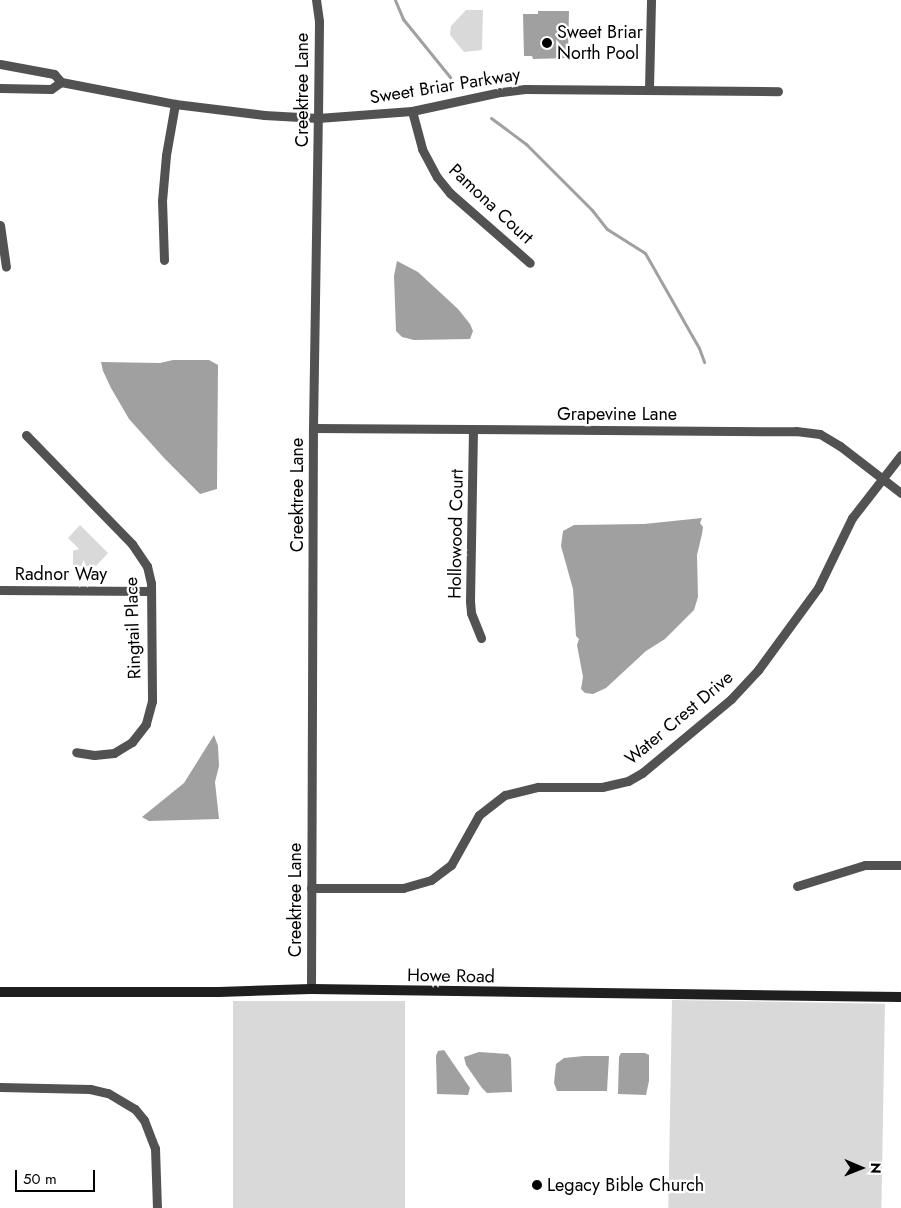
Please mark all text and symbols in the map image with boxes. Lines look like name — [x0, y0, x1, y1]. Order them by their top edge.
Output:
place label: Sweet Briar North Pool — [557, 22, 643, 64]
street label: Creektree Lane — [291, 33, 313, 147]
marker: Sweet Briar North Pool — [541, 37, 553, 49]
street label: Sweet Briar Parkway — [368, 63, 522, 109]
street label: Pamona Court — [444, 159, 538, 249]
street label: Grapevine Lane — [557, 403, 677, 425]
street label: Creektree Lane — [286, 438, 308, 552]
street label: Hollowood Court — [444, 469, 468, 599]
street label: Radnor Way — [15, 563, 107, 585]
street label: Ringtail Place — [120, 577, 146, 679]
street label: Water Crest Drive — [621, 667, 737, 769]
street label: Creektree Lane — [284, 843, 306, 957]
street label: Howe Road — [407, 964, 495, 988]
north arrow — [836, 1143, 886, 1193]
scale bar — [18, 1160, 98, 1192]
text: N — [866, 1163, 886, 1174]
text: 50 m — [23, 1168, 57, 1190]
place label: Legacy Bible Church — [547, 1174, 704, 1196]
marker: Legacy Bible Church — [531, 1179, 543, 1191]

